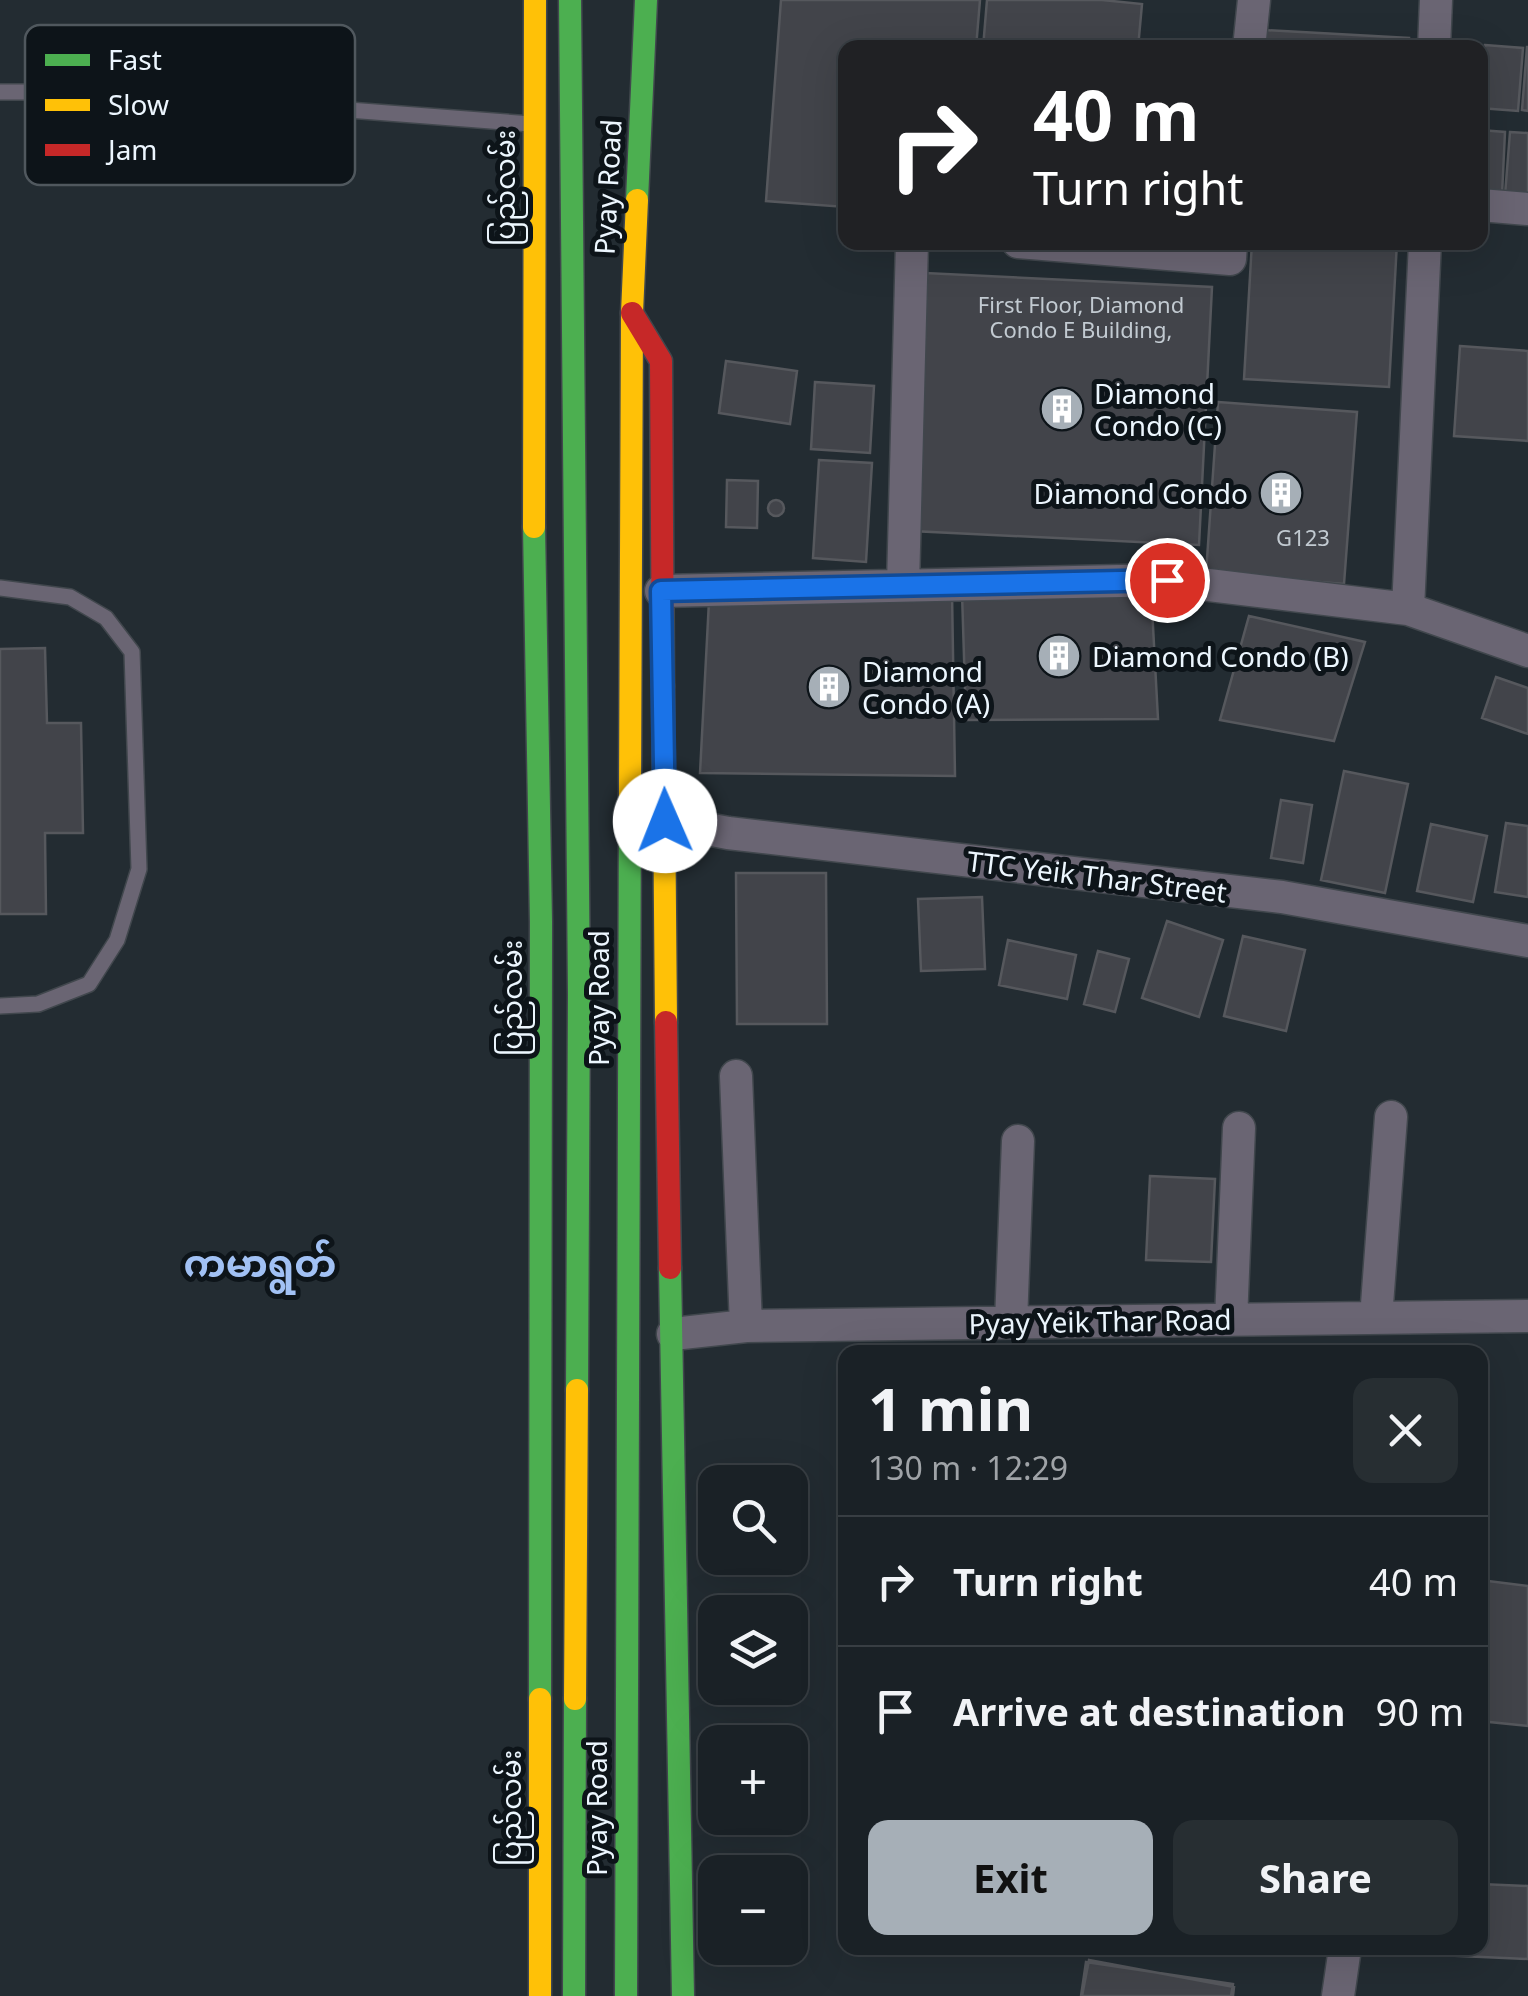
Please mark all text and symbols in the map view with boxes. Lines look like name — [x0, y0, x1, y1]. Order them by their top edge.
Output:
legend — [25, 25, 355, 185]
text: Fast — [108, 40, 162, 78]
text: 40 m — [1033, 66, 1200, 162]
icon: right — [868, 80, 998, 210]
text: Slow — [108, 85, 169, 123]
street label: Pyay Road — [584, 118, 630, 256]
text: Jam — [105, 130, 158, 168]
street label: ပြည်လမ်း — [485, 130, 528, 246]
text: Turn right — [1033, 157, 1244, 218]
house number: First Floor, Diamond Condo E Building, — [978, 289, 1184, 344]
place label: Diamond Condo (C) — [1094, 374, 1222, 444]
building icon: Diamond Condo (C) — [1039, 386, 1085, 432]
building icon: Diamond Condo — [1258, 470, 1304, 516]
place label: Diamond Condo — [1034, 474, 1248, 512]
house number: G123 — [1276, 522, 1330, 552]
pin — [1125, 538, 1210, 623]
icon: arrive — [1140, 553, 1195, 608]
building icon: Diamond Condo (B) — [1036, 633, 1082, 679]
place label: Diamond Condo (B) — [1092, 637, 1349, 675]
place label: Diamond Condo (A) — [862, 652, 990, 722]
building icon: Diamond Condo (A) — [806, 664, 852, 710]
position arrow — [613, 769, 717, 873]
street label: TTC Yeik Thar Street — [965, 841, 1229, 911]
street label: Pyay Road — [579, 930, 617, 1066]
street label: ပြည်လမ်း — [492, 940, 535, 1056]
district label: ကမာရွတ် — [184, 1236, 336, 1295]
street label: Pyay Yeik Thar Road — [968, 1300, 1232, 1342]
text: 1 min — [868, 1367, 1033, 1449]
button: close — [1353, 1378, 1458, 1483]
text: 130 m · 12:29 — [868, 1446, 1068, 1489]
map controls — [698, 1465, 808, 1965]
button: search — [698, 1465, 808, 1575]
icon: right — [868, 1554, 923, 1609]
text: Turn right — [953, 1555, 1143, 1607]
text: 40 m — [1369, 1555, 1458, 1607]
button: layers — [698, 1595, 808, 1705]
icon: arrive — [868, 1684, 923, 1739]
text: Arrive at destination — [953, 1685, 1345, 1737]
text: 90 m — [1375, 1685, 1464, 1737]
button: + — [698, 1725, 808, 1835]
street label: Pyay Road — [577, 1740, 615, 1876]
street label: ပြည်လမ်း — [491, 1750, 534, 1866]
button: Exit — [868, 1820, 1153, 1935]
button: Share — [1173, 1820, 1458, 1935]
button: − — [698, 1855, 808, 1965]

